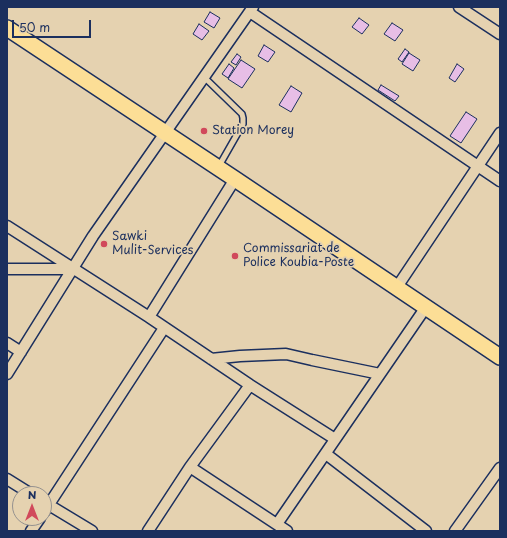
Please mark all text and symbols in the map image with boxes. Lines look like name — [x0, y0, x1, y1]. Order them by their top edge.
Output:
scale bar — [14, 12, 93, 38]
text: 50 m — [19, 18, 50, 36]
place label: Station Morey — [212, 124, 294, 138]
marker: Station Morey — [199, 126, 209, 136]
place label: Sawki Mulit-Services — [112, 230, 193, 258]
marker: Sawki Mulit-Services — [99, 239, 109, 249]
place label: Commissariat de Police Koubia-Poste — [243, 242, 354, 270]
marker: Commissariat de Police Koubia-Poste — [230, 251, 240, 261]
north arrow — [12, 486, 52, 526]
text: N — [28, 486, 36, 503]

